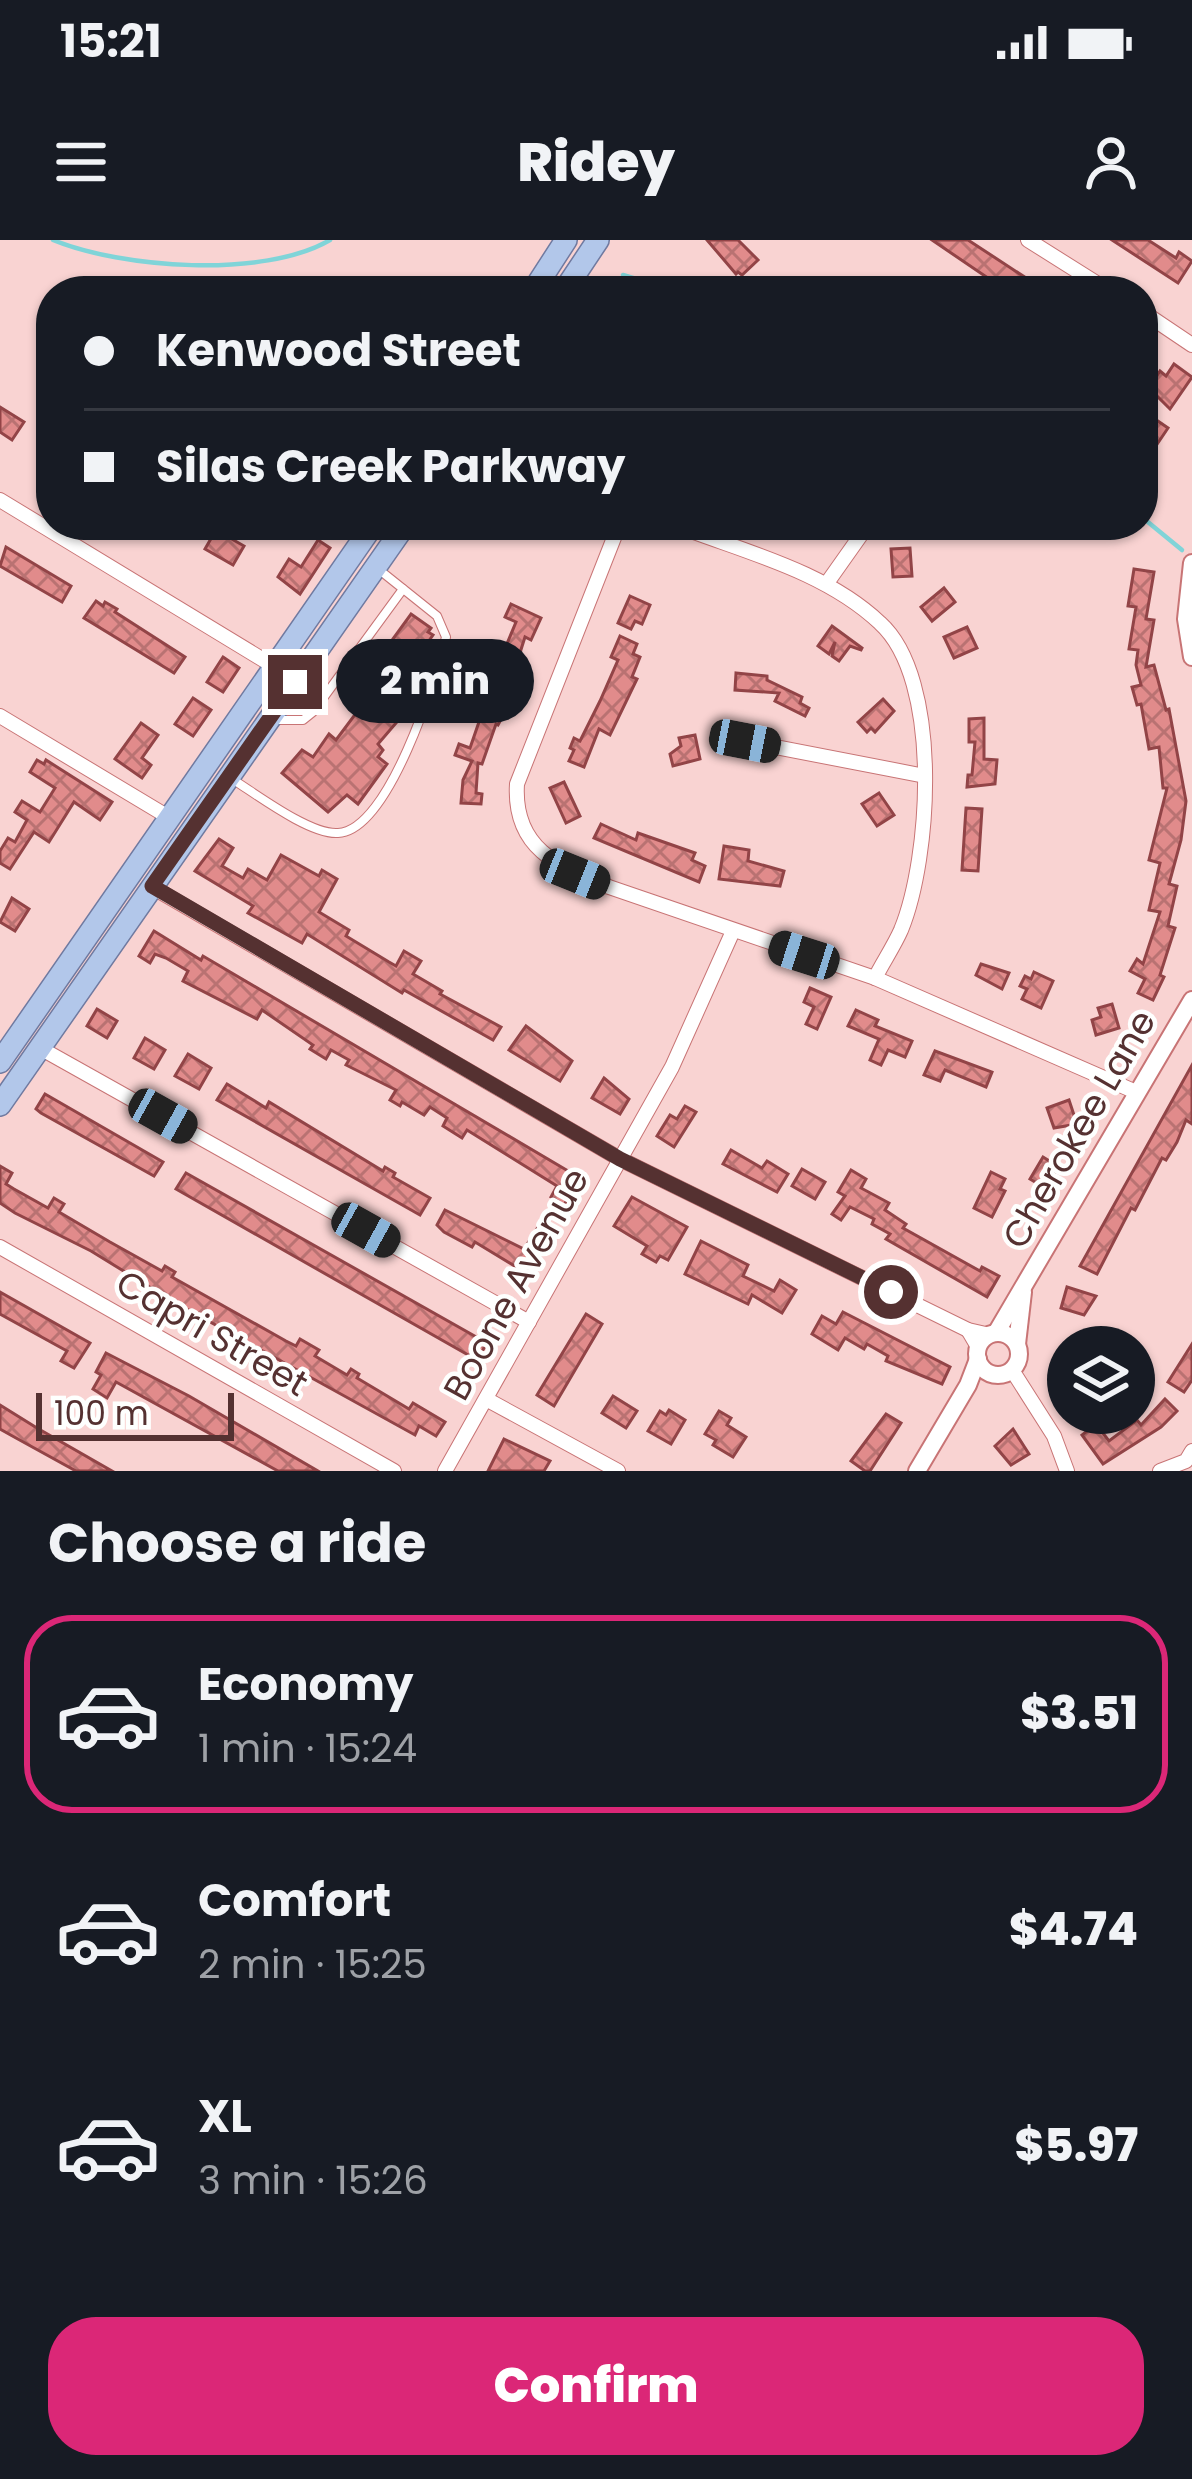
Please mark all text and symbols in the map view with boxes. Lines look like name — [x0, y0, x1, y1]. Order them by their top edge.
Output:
text: 15:21 — [60, 10, 162, 73]
text: Ridey — [517, 124, 675, 200]
icon: menu — [48, 129, 114, 195]
icon: person — [1078, 129, 1144, 195]
text: Kenwood Street — [156, 319, 521, 382]
text: Silas Creek Parkway — [156, 435, 625, 498]
callout: 2 min — [337, 640, 535, 724]
text: 2 min — [380, 653, 490, 708]
route end — [268, 655, 322, 709]
car — [706, 716, 784, 766]
car — [535, 844, 615, 904]
car — [764, 927, 844, 983]
street label: Cherokee Lane — [990, 1000, 1168, 1258]
car — [123, 1083, 203, 1149]
street label: Boone Avenue — [431, 1159, 601, 1409]
car — [326, 1197, 406, 1263]
street label: Capri Street — [107, 1257, 317, 1409]
route start — [864, 1265, 918, 1319]
map controls — [1047, 1326, 1155, 1434]
button: layers — [1047, 1326, 1155, 1434]
scale bar — [36, 1387, 234, 1440]
text: 100 m — [54, 1390, 149, 1437]
text: Choose a ride — [48, 1505, 426, 1581]
text: Economy — [198, 1653, 413, 1716]
icon: car — [54, 1660, 162, 1768]
text: $3.51 — [1020, 1682, 1138, 1745]
text: 1 min · 15:24 — [198, 1721, 417, 1776]
text: Comfort — [198, 1869, 391, 1932]
icon: car — [54, 1876, 162, 1984]
text: $4.74 — [1009, 1898, 1138, 1961]
text: 2 min · 15:25 — [198, 1937, 427, 1992]
text: XL — [198, 2085, 252, 2148]
icon: car — [54, 2092, 162, 2200]
text: $5.97 — [1014, 2114, 1138, 2177]
text: 3 min · 15:26 — [198, 2153, 428, 2208]
button: Confirm — [48, 2317, 1144, 2455]

